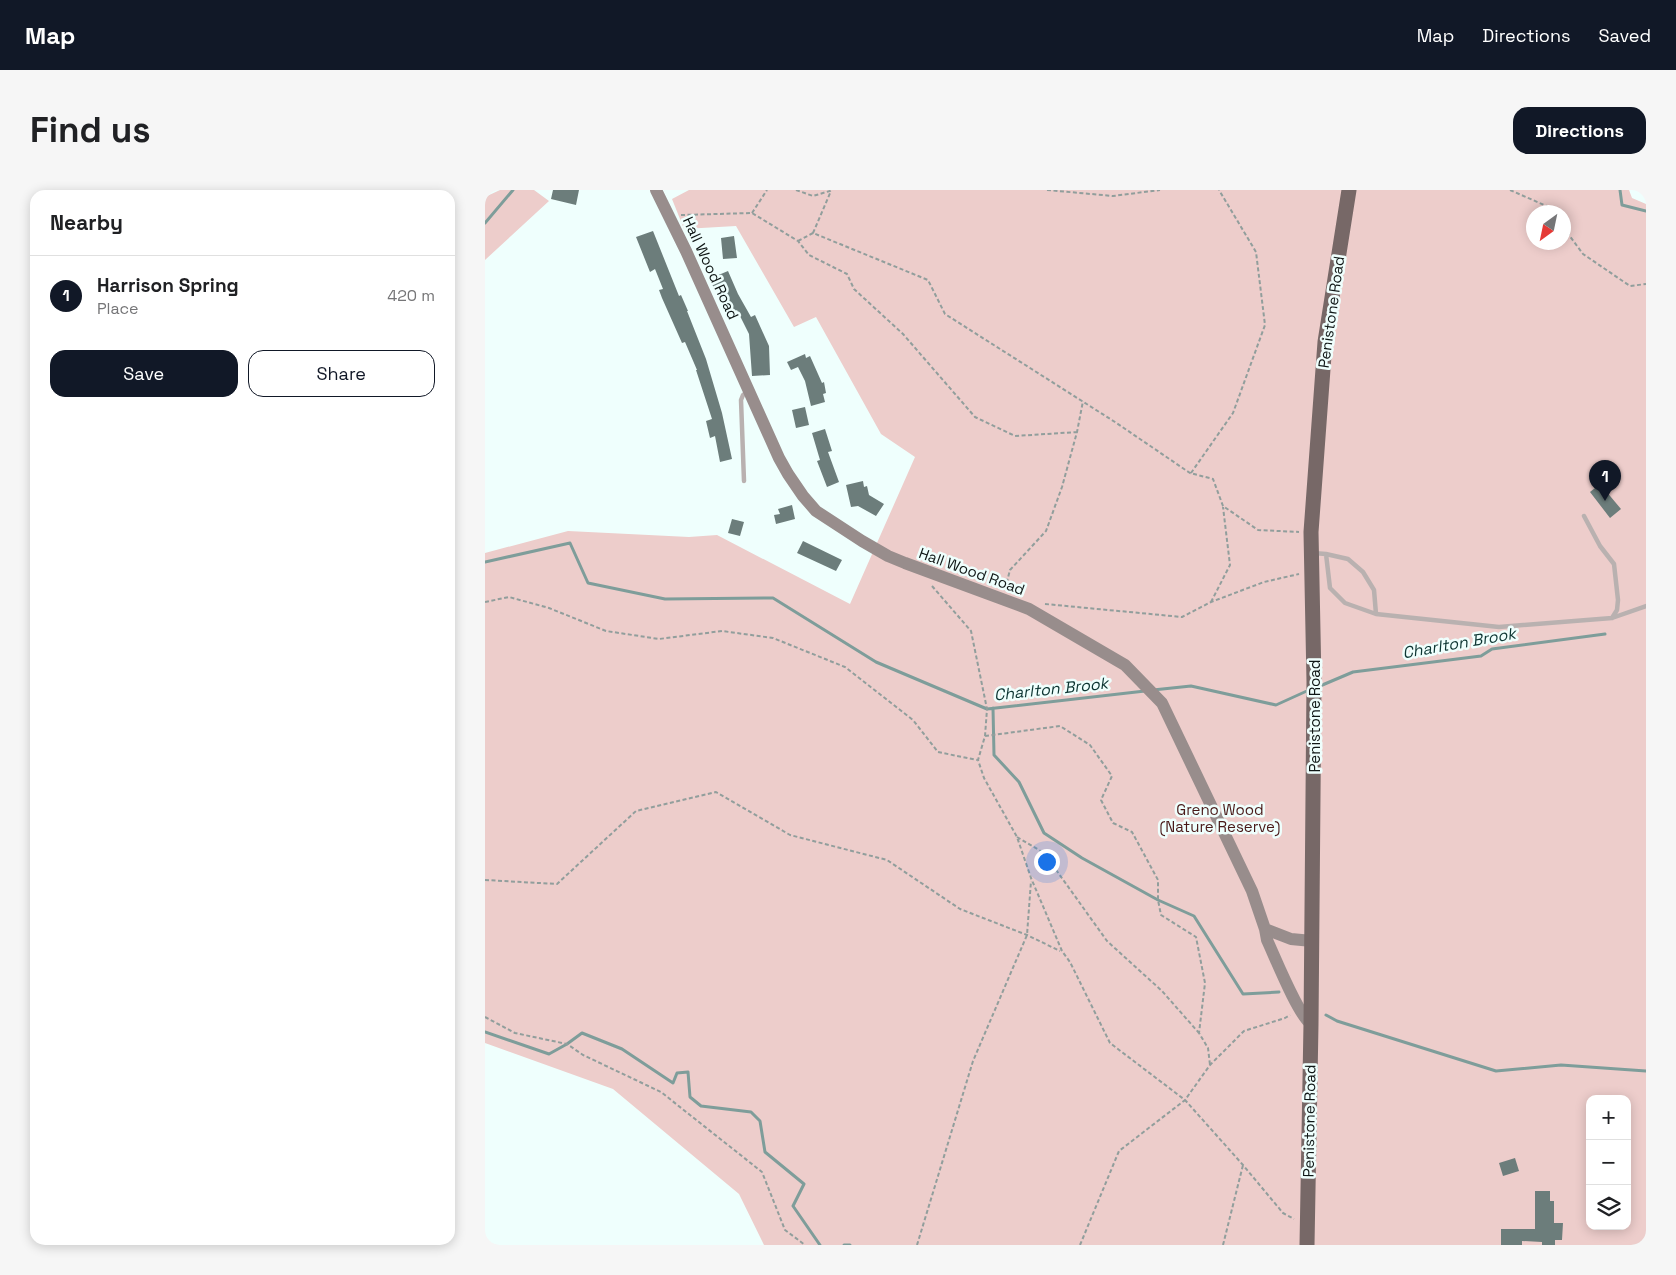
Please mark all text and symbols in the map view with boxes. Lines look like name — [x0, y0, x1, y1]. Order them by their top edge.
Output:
text: Map — [25, 20, 75, 51]
text: Map — [1417, 24, 1454, 47]
text: Directions — [1482, 24, 1571, 47]
text: Saved — [1599, 24, 1651, 47]
button: Directions — [1513, 107, 1646, 154]
text: Find us — [30, 108, 151, 152]
north arrow — [1526, 205, 1571, 250]
text: Nearby — [50, 209, 123, 236]
street label: Hall Wood Road — [679, 214, 743, 322]
street label: Penistone Road — [1314, 255, 1348, 369]
text: Harrison Spring — [97, 273, 239, 298]
text: 1 — [62, 285, 70, 306]
text: 420 m — [387, 285, 435, 306]
text: Place — [97, 298, 139, 319]
button: Save — [50, 350, 238, 397]
button: Share — [248, 350, 435, 397]
pin: 1 — [1589, 460, 1621, 501]
street label: Hall Wood Road — [916, 543, 1028, 599]
water label: Charlton Brook — [1401, 622, 1520, 663]
street label: Penistone Road — [1305, 660, 1324, 772]
water label: Charlton Brook — [993, 672, 1112, 705]
park label: Greno Wood (Nature Reserve) — [1160, 800, 1280, 837]
your location — [1034, 849, 1060, 875]
street label: Penistone Road — [1299, 1064, 1319, 1178]
map controls — [1586, 1095, 1631, 1230]
button: + — [1586, 1095, 1631, 1140]
button: − — [1586, 1140, 1631, 1185]
button: layers — [1586, 1185, 1631, 1230]

